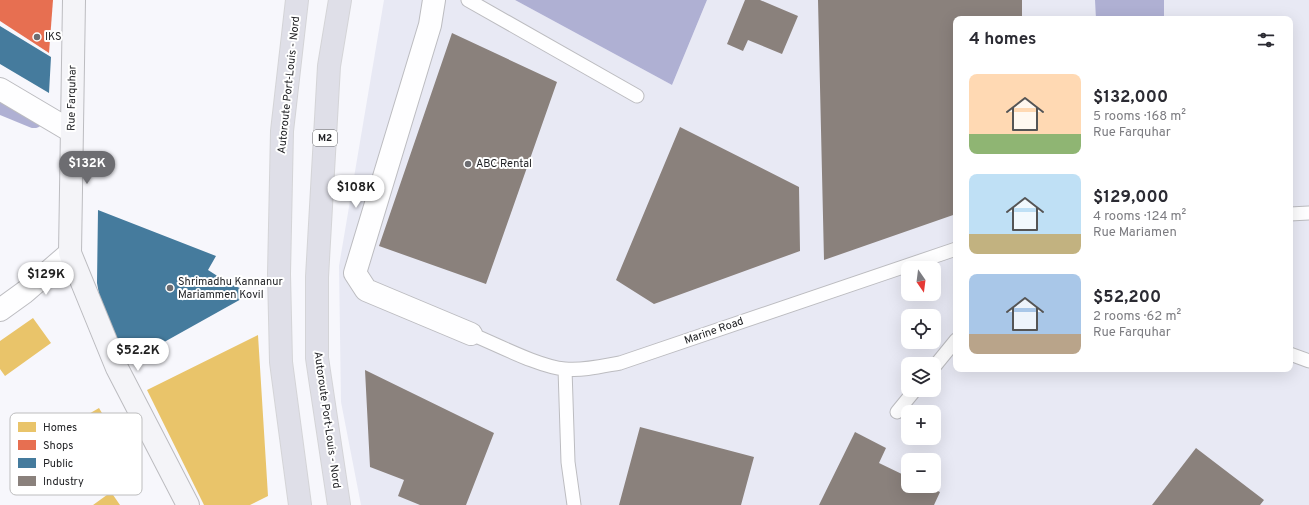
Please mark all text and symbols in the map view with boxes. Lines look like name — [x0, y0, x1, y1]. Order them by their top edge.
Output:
street label: Autoroute Port-Louis - Nord — [275, 16, 303, 154]
text: 4 homes — [969, 29, 1036, 51]
icon: filters — [1255, 29, 1277, 51]
place label: IKS — [45, 30, 62, 44]
marker: IKS — [32, 32, 42, 42]
street label: Rue Farquhar — [64, 64, 80, 131]
text: $132,000 — [1093, 87, 1168, 109]
icon: home — [1001, 90, 1049, 138]
text: 5 rooms · 168 m² — [1093, 109, 1186, 125]
text: Rue Farquhar — [1093, 125, 1171, 141]
road number: M2 — [313, 130, 337, 146]
pin: $132K — [59, 151, 115, 185]
text: $132K — [68, 156, 106, 172]
place label: ABC Rental — [476, 157, 532, 171]
marker: ABC Rental — [463, 159, 473, 169]
pin: $108K — [328, 175, 384, 209]
text: $108K — [337, 180, 375, 196]
text: $129,000 — [1093, 187, 1169, 209]
icon: home — [1001, 190, 1049, 238]
text: 4 rooms · 124 m² — [1093, 209, 1186, 225]
text: Rue Mariamen — [1093, 225, 1177, 241]
north arrow — [901, 261, 941, 301]
map controls — [901, 261, 941, 493]
pin: $129K — [18, 262, 74, 296]
text: $129K — [27, 267, 65, 283]
place label: Shrimadhu Kannanur Mariammen Kovil — [178, 275, 283, 302]
marker: Shrimadhu Kannanur Mariammen Kovil — [165, 283, 175, 293]
text: $52,200 — [1093, 287, 1161, 309]
icon: home — [1001, 290, 1049, 338]
button: locate — [901, 309, 941, 349]
text: 2 rooms · 62 m² — [1093, 309, 1181, 325]
street label: Marine Road — [683, 314, 745, 348]
text: Rue Farquhar — [1093, 325, 1171, 341]
pin: $52.2K — [105, 338, 171, 372]
text: $52.2K — [116, 343, 160, 359]
street label: Autoroute Port-Louis - Nord — [310, 351, 344, 489]
button: layers — [901, 357, 941, 397]
button: + — [901, 405, 941, 445]
legend — [10, 413, 142, 495]
text: Homes — [43, 421, 77, 435]
text: Shops — [43, 439, 73, 453]
button: − — [901, 453, 941, 493]
text: Public — [43, 457, 73, 471]
text: Industry — [43, 475, 84, 489]

